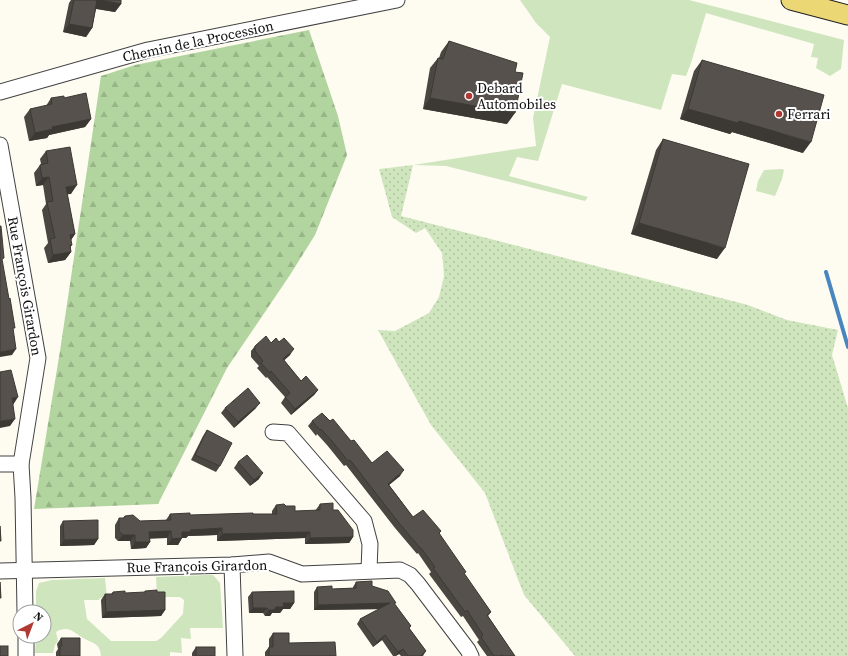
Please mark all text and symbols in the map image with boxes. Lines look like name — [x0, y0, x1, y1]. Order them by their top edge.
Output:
street label: Chemin de la Procession — [121, 15, 276, 67]
place label: Debard Automobiles — [477, 78, 556, 114]
marker: Debard Automobiles — [464, 91, 474, 101]
place label: Ferrari — [787, 104, 831, 124]
marker: Ferrari — [774, 109, 784, 119]
street label: Rue François Girardon — [3, 215, 47, 358]
street label: Rue François Girardon — [126, 555, 268, 577]
north arrow — [12, 604, 52, 644]
text: N — [30, 609, 46, 625]

